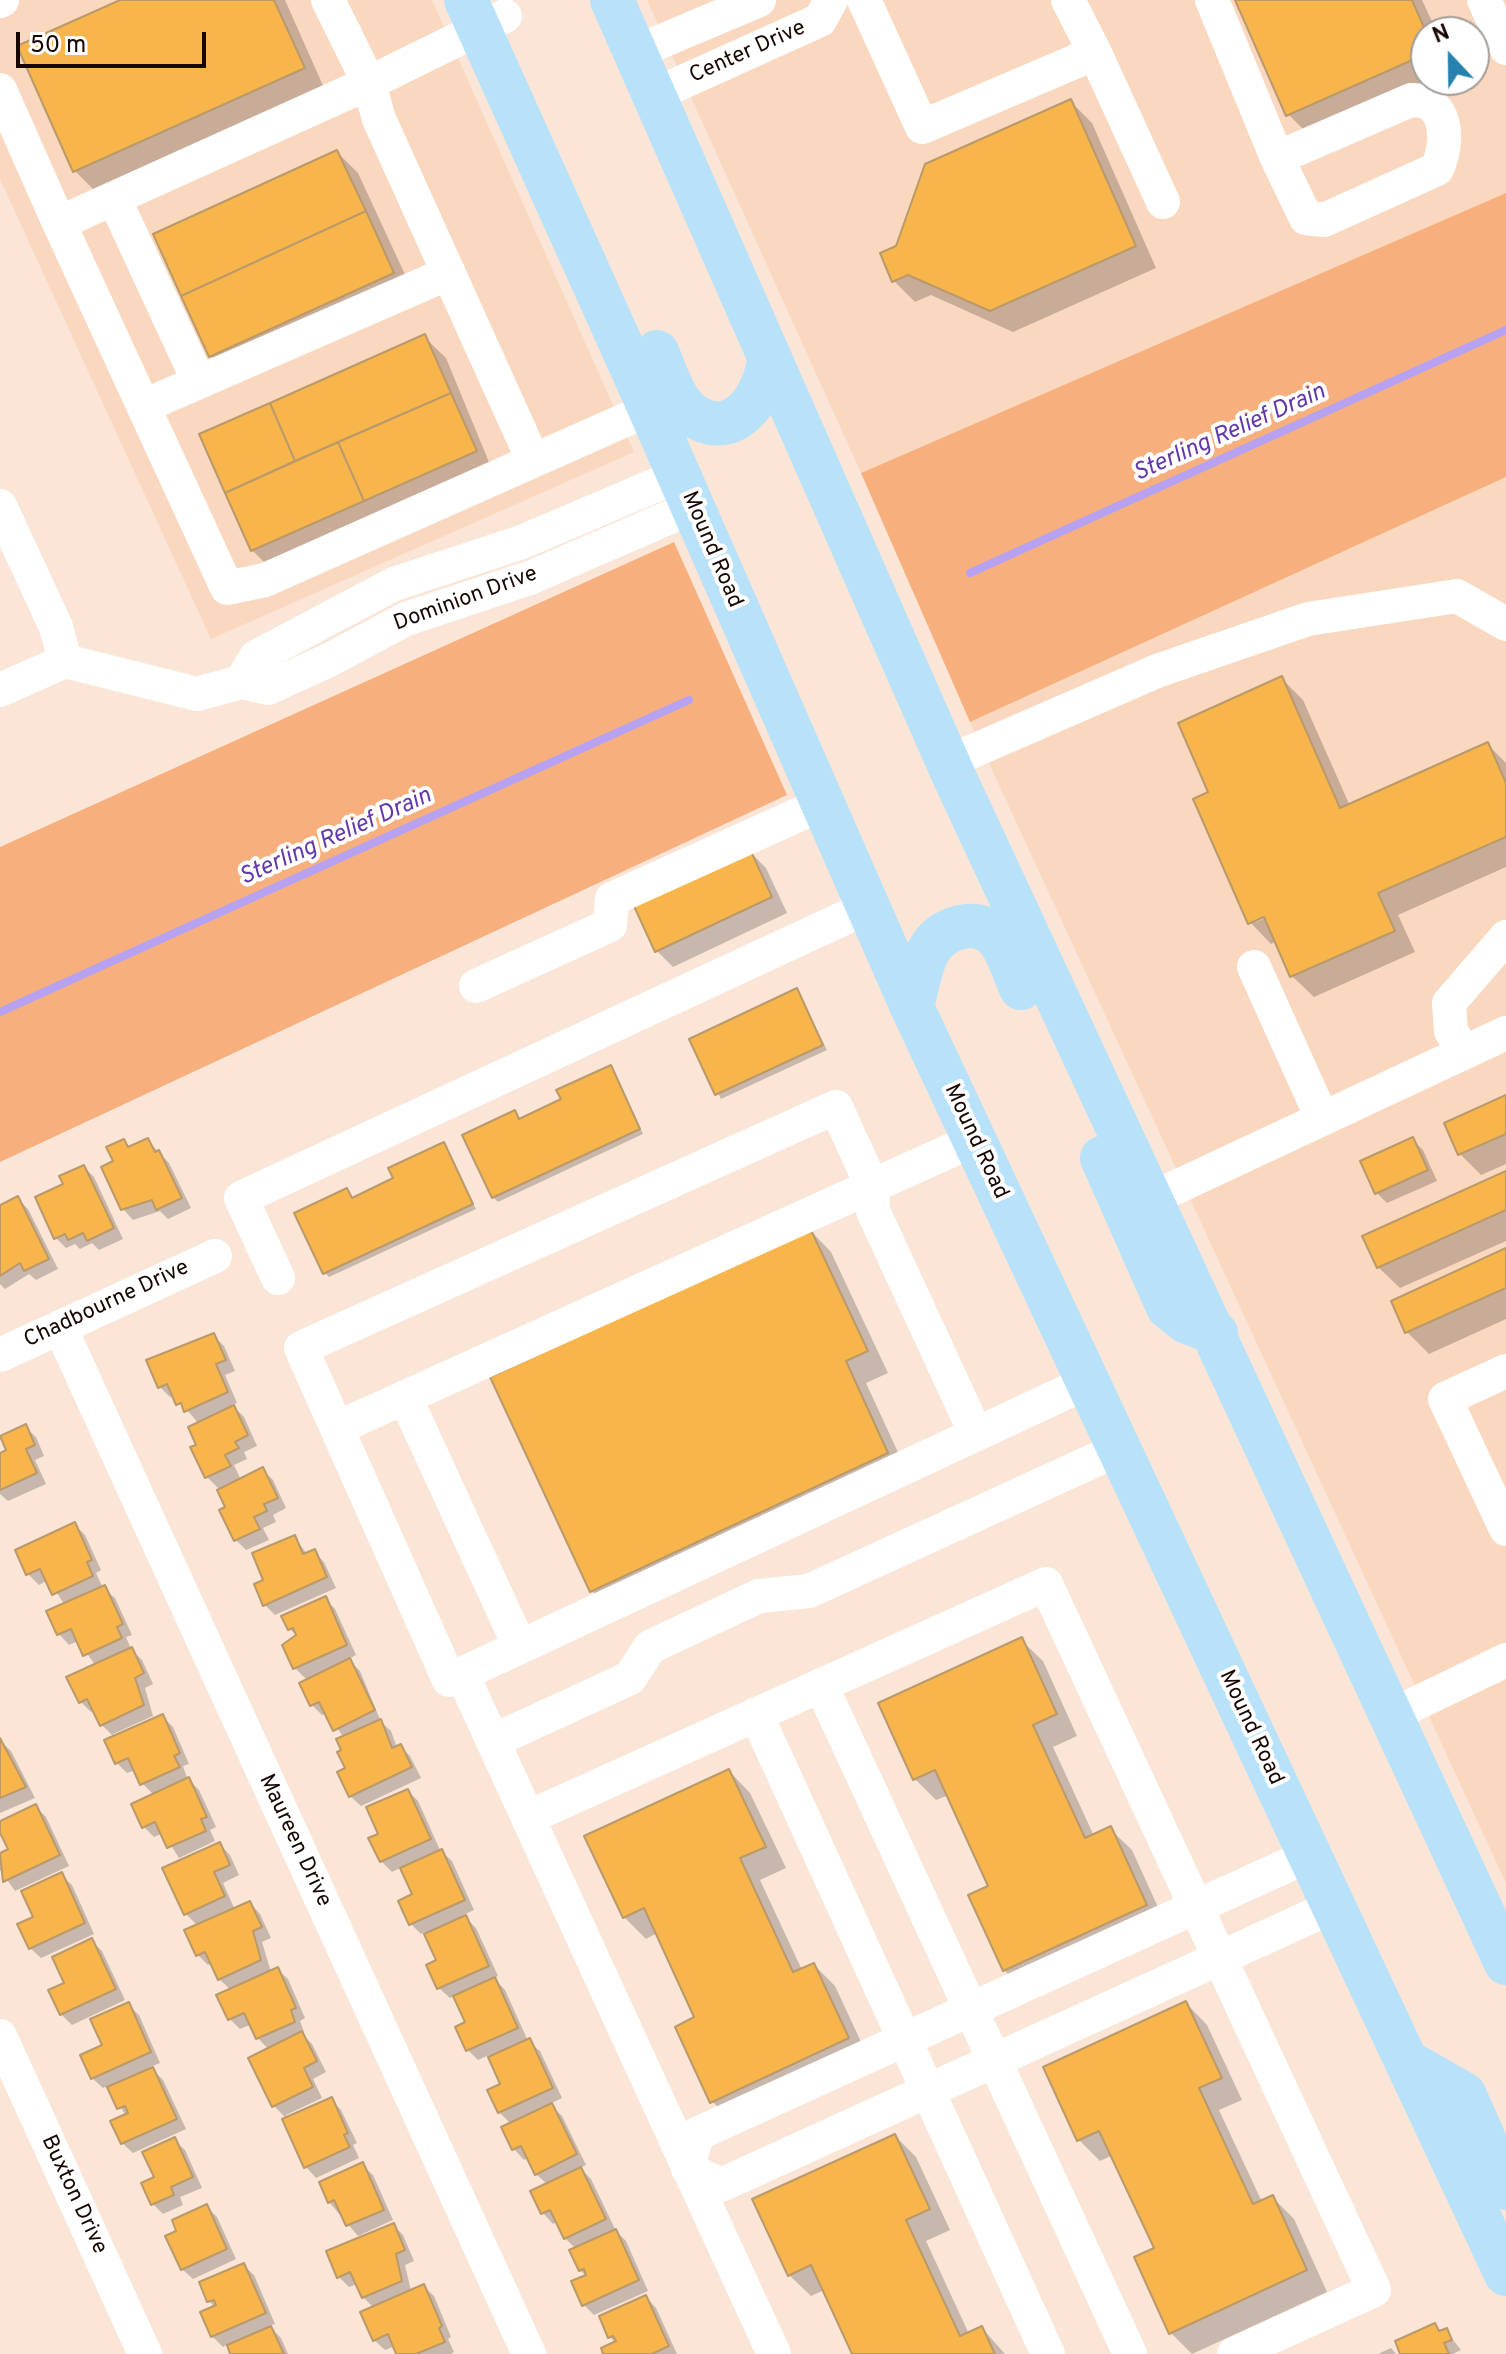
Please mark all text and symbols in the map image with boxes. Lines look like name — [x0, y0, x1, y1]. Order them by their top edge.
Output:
scale bar — [20, 16, 210, 66]
street label: Center Drive — [686, 16, 810, 90]
north arrow — [1410, 16, 1490, 96]
text: N — [1429, 20, 1454, 51]
text: 50 m — [30, 31, 86, 61]
water label: Sterling Relief Drain — [1130, 379, 1330, 489]
street label: Mound Road — [675, 488, 747, 612]
street label: Dominion Drive — [391, 562, 541, 638]
water label: Sterling Relief Drain — [236, 783, 436, 893]
street label: Mound Road — [937, 1080, 1013, 1204]
street label: Chadbourne Drive — [20, 1255, 194, 1355]
street label: Mound Road — [1212, 1666, 1288, 1790]
street label: Maureen Drive — [252, 1771, 336, 1911]
street label: Buxton Drive — [34, 2131, 112, 2259]

